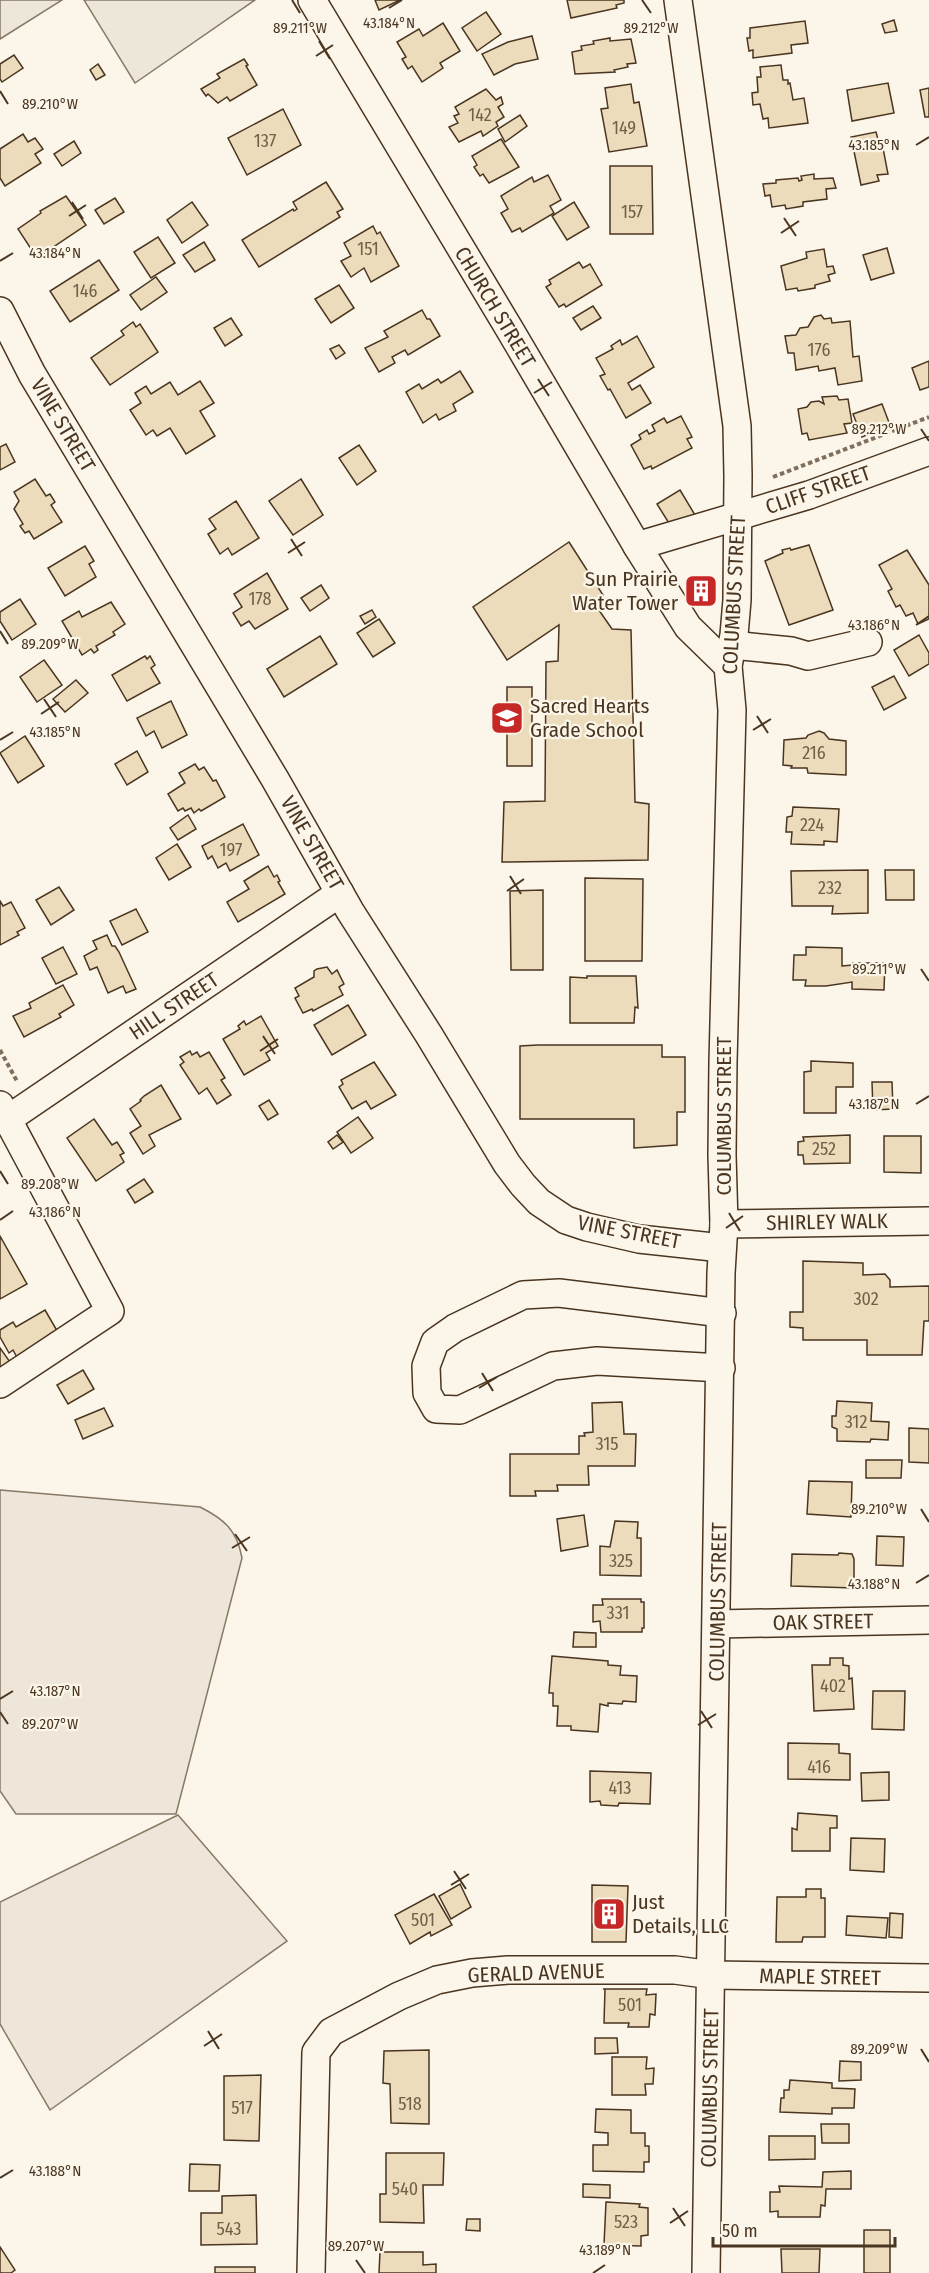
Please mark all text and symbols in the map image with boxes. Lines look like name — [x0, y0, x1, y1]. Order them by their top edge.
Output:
text: 43.184°N — [363, 14, 415, 32]
text: 89.211°W — [273, 19, 327, 37]
text: 89.212°W — [624, 19, 678, 37]
text: 89.210°W — [22, 95, 78, 113]
house number: 142 — [468, 104, 492, 126]
house number: 149 — [612, 117, 636, 139]
house number: 137 — [254, 130, 276, 152]
text: 43.185°N — [848, 136, 900, 154]
house number: 157 — [621, 201, 643, 223]
house number: 151 — [357, 238, 379, 260]
street label: CHURCH STREET — [449, 242, 541, 372]
text: 43.184°N — [29, 244, 81, 262]
house number: 146 — [73, 280, 97, 302]
house number: 176 — [808, 339, 830, 361]
street label: VINE STREET — [25, 374, 101, 477]
text: 89.212°W — [852, 420, 906, 438]
street label: CLIFF STREET — [762, 460, 874, 520]
street label: COLUMBUS STREET — [717, 515, 751, 675]
place label: Sun Prairie Water Tower — [572, 566, 679, 616]
building icon: Sun Prairie Water Tower — [683, 573, 719, 609]
house number: 178 — [249, 588, 271, 610]
text: 43.186°N — [848, 616, 900, 634]
text: 89.209°W — [21, 635, 79, 653]
place label: Sacred Hearts Grade School — [530, 693, 649, 743]
school or university icon: Sacred Hearts Grade School — [489, 700, 525, 736]
text: 43.185°N — [29, 723, 81, 741]
house number: 216 — [802, 742, 826, 764]
street label: VINE STREET — [275, 791, 349, 895]
house number: 224 — [800, 814, 824, 836]
house number: 197 — [220, 839, 242, 861]
house number: 232 — [818, 877, 842, 899]
text: 89.211°W — [852, 960, 906, 978]
street label: HILL STREET — [124, 966, 224, 1045]
street label: COLUMBUS STREET — [711, 1036, 737, 1196]
text: 43.187°N — [848, 1095, 900, 1113]
house number: 252 — [812, 1138, 836, 1160]
text: 89.208°W — [21, 1175, 79, 1193]
text: 43.186°N — [29, 1203, 81, 1221]
street label: SHIRLEY WALK — [766, 1208, 889, 1236]
street label: VINE STREET — [575, 1209, 683, 1255]
house number: 302 — [853, 1288, 879, 1310]
house number: 312 — [845, 1411, 867, 1433]
house number: 315 — [596, 1433, 618, 1455]
text: 89.210°W — [851, 1500, 907, 1518]
street label: COLUMBUS STREET — [704, 1522, 732, 1682]
house number: 325 — [609, 1550, 633, 1572]
text: 43.188°N — [848, 1575, 900, 1593]
house number: 331 — [607, 1602, 629, 1624]
street label: OAK STREET — [772, 1608, 874, 1636]
house number: 402 — [820, 1675, 846, 1697]
text: 43.187°N — [29, 1682, 81, 1700]
text: 89.207°W — [22, 1715, 78, 1733]
house number: 416 — [807, 1756, 831, 1778]
house number: 413 — [609, 1777, 631, 1799]
place label: Just Details, LLC — [632, 1889, 729, 1939]
building icon: Just Details, LLC — [591, 1896, 627, 1932]
house number: 501 — [411, 1909, 435, 1931]
street label: GERALD AVENUE — [467, 1958, 605, 1988]
street label: MAPLE STREET — [759, 1963, 881, 1991]
house number: 501 — [618, 1994, 642, 2016]
street label: COLUMBUS STREET — [696, 2008, 724, 2168]
text: 89.209°W — [850, 2040, 908, 2058]
house number: 518 — [398, 2093, 422, 2115]
house number: 517 — [231, 2097, 253, 2119]
text: 43.188°N — [29, 2162, 81, 2180]
house number: 540 — [392, 2178, 418, 2200]
scale bar — [713, 2210, 894, 2248]
house number: 523 — [614, 2211, 638, 2233]
house number: 543 — [217, 2218, 241, 2240]
text: 50 m — [722, 2220, 758, 2242]
text: 89.207°W — [328, 2237, 384, 2255]
text: 43.189°N — [579, 2241, 631, 2259]

